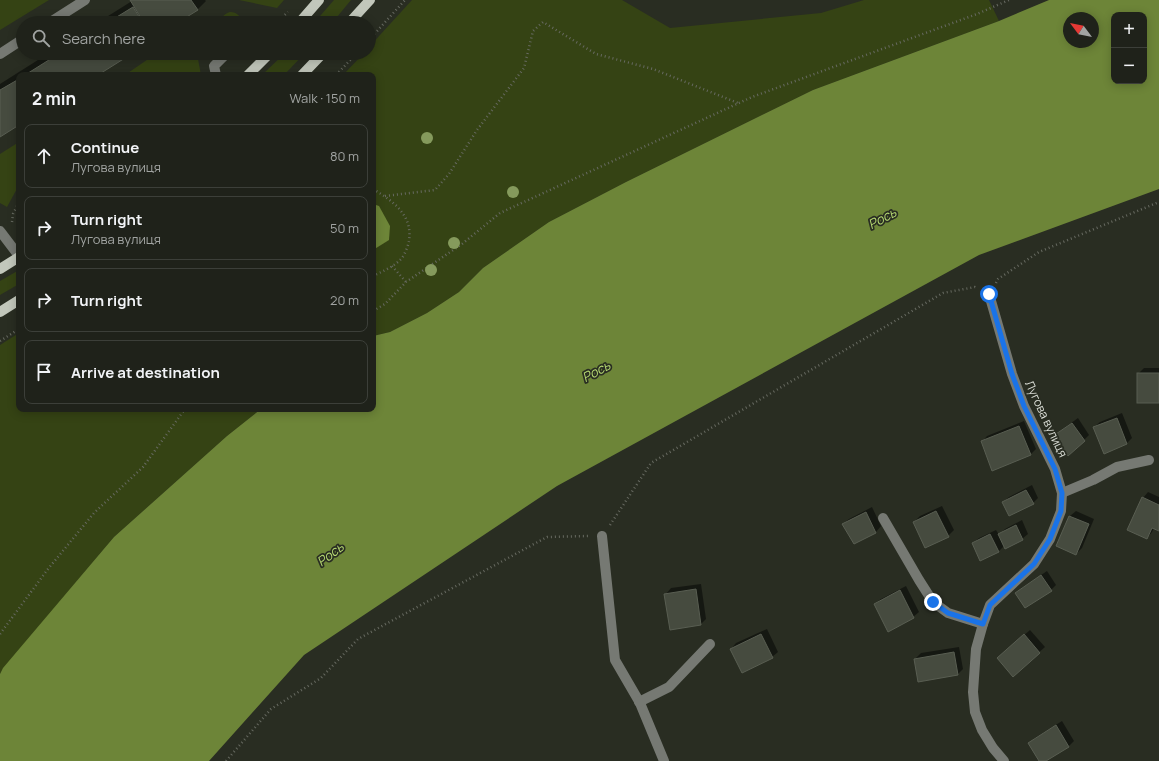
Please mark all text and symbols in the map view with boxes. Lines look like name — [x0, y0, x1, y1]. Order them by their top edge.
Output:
north arrow — [1063, 12, 1099, 48]
map controls — [1111, 12, 1147, 84]
button: + — [1111, 12, 1147, 48]
search box — [16, 16, 376, 60]
icon: search — [30, 27, 52, 49]
text: Search here — [62, 28, 145, 49]
button: − — [1111, 48, 1147, 84]
text: 2 min — [32, 87, 76, 110]
text: Walk · 150 m — [289, 89, 360, 107]
text: Continue — [71, 137, 139, 158]
icon: ahead — [33, 145, 55, 167]
text: 80 m — [330, 147, 359, 165]
text: Лугова вулиця — [71, 158, 161, 176]
water label: Рось — [865, 203, 900, 233]
text: Turn right — [71, 209, 142, 230]
icon: right — [33, 217, 55, 239]
text: 50 m — [330, 219, 359, 237]
text: Лугова вулиця — [71, 230, 161, 248]
route start — [980, 285, 998, 303]
icon: right — [33, 289, 55, 311]
text: Turn right — [71, 290, 142, 311]
text: 20 m — [330, 291, 359, 309]
water label: Рось — [579, 356, 614, 386]
icon: arrive — [33, 361, 55, 383]
text: Arrive at destination — [71, 362, 220, 383]
street label: Лугова вулиця — [1021, 378, 1072, 460]
water label: Рось — [313, 537, 348, 570]
route end — [924, 593, 942, 611]

